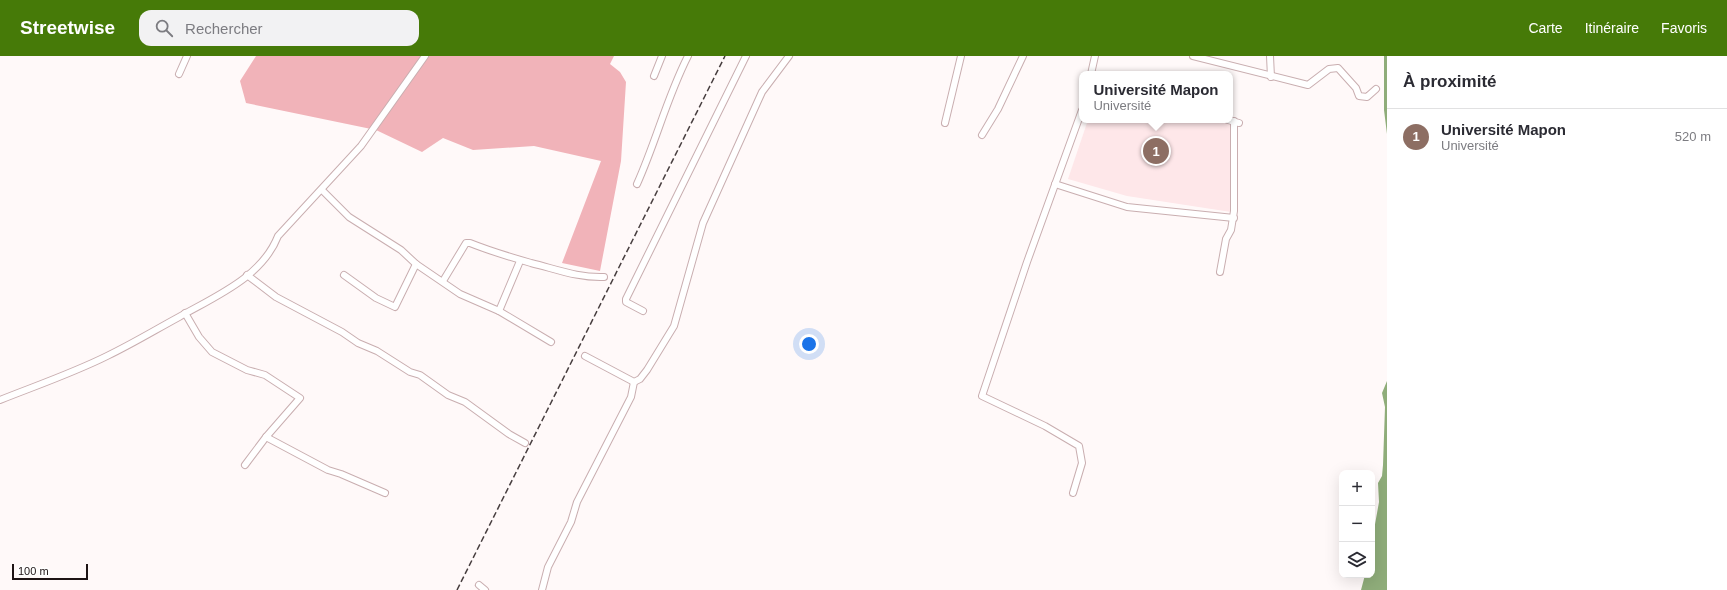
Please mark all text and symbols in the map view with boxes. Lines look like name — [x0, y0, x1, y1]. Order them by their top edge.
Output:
search box — [139, 10, 419, 46]
text: Streetwise — [20, 17, 115, 38]
icon: search — [153, 17, 175, 39]
text: Rechercher — [185, 20, 263, 37]
text: Carte — [1528, 20, 1563, 36]
text: Itinéraire — [1585, 20, 1639, 36]
text: Favoris — [1661, 20, 1707, 36]
popup — [1079, 71, 1233, 123]
text: À proximité — [1403, 72, 1497, 91]
text: Université Mapon — [1093, 81, 1219, 98]
text: Université — [1093, 98, 1151, 113]
text: Université Mapon — [1441, 121, 1566, 138]
text: 1 — [1412, 129, 1420, 144]
text: 520 m — [1675, 129, 1711, 144]
pin: 1 — [1143, 136, 1169, 166]
text: Université — [1441, 138, 1499, 153]
your location — [799, 334, 819, 354]
map controls — [1339, 470, 1375, 578]
button: + — [1339, 470, 1375, 506]
button: − — [1339, 506, 1375, 542]
button: layers — [1339, 542, 1375, 578]
scale bar — [12, 562, 88, 581]
text: 100 m — [18, 565, 49, 577]

